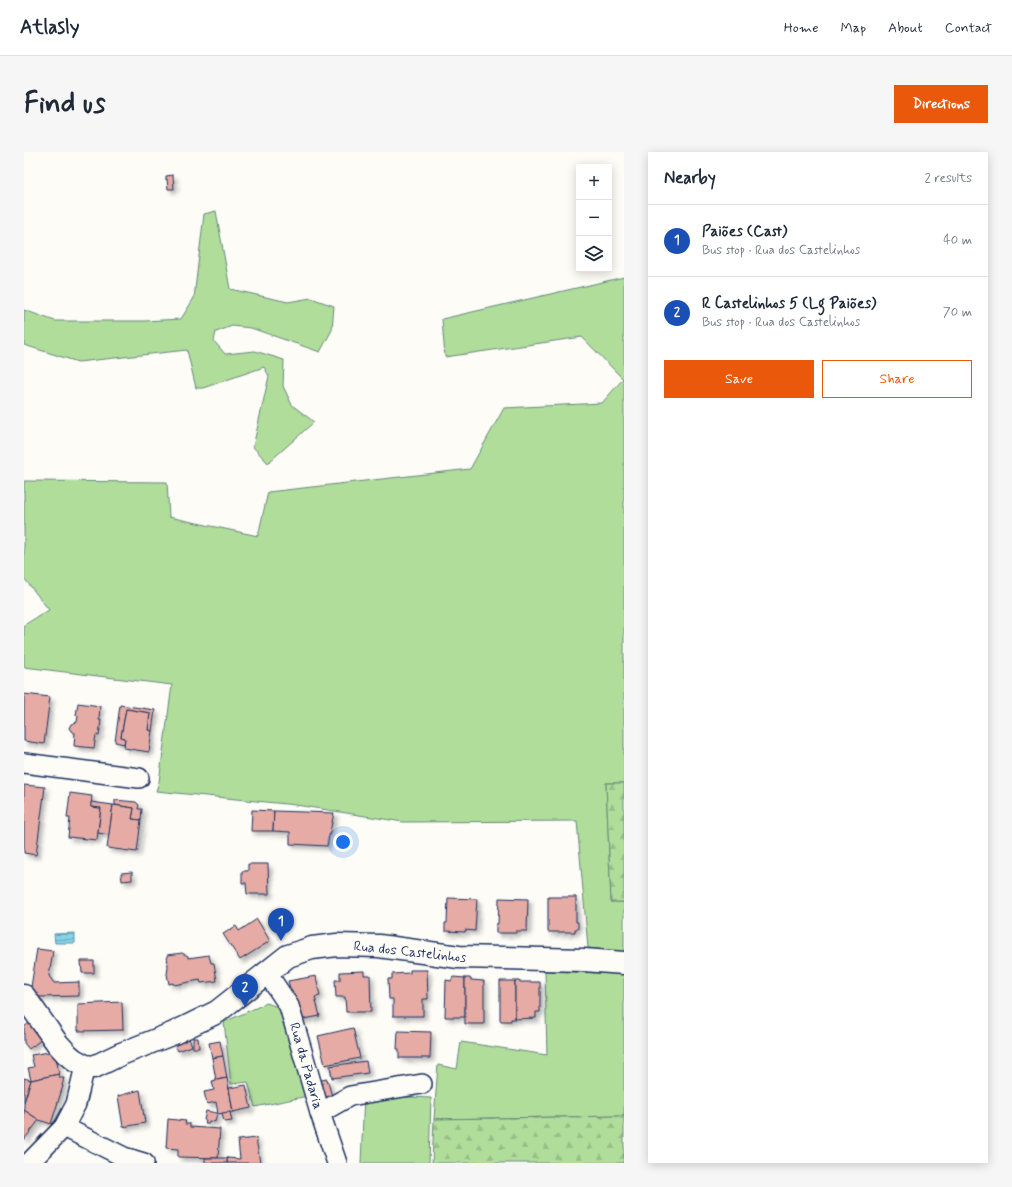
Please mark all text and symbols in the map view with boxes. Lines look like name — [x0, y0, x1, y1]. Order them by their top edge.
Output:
text: Atlasly — [20, 15, 79, 40]
text: Home — [784, 19, 818, 37]
text: Map — [840, 19, 866, 37]
text: About — [888, 19, 923, 37]
text: Contact — [945, 19, 992, 37]
button: Directions — [894, 85, 988, 123]
text: Find us — [24, 86, 105, 123]
map controls — [576, 164, 612, 272]
button: + — [576, 164, 612, 200]
text: Nearby — [664, 167, 716, 189]
text: 2 results — [925, 170, 972, 187]
button: − — [576, 200, 612, 236]
text: Paiões (Cast) — [702, 222, 787, 242]
text: 1 — [674, 232, 680, 249]
text: 40 m — [943, 232, 972, 249]
button: layers — [576, 236, 612, 272]
text: Bus stop · Rua dos Castelinhos — [702, 242, 860, 259]
text: R Castelinhos 5 (Lg Paiões) — [702, 294, 876, 314]
text: 2 — [674, 304, 680, 321]
text: 70 m — [943, 304, 972, 321]
text: Bus stop · Rua dos Castelinhos — [702, 314, 860, 331]
button: Save — [664, 360, 814, 398]
button: Share — [822, 360, 972, 398]
your location — [333, 832, 353, 852]
pin: 1 — [268, 908, 294, 941]
street label: Rua dos Castelinhos — [353, 937, 467, 967]
pin: 2 — [232, 974, 258, 1007]
street label: Rua da Padaria — [285, 1020, 327, 1112]

